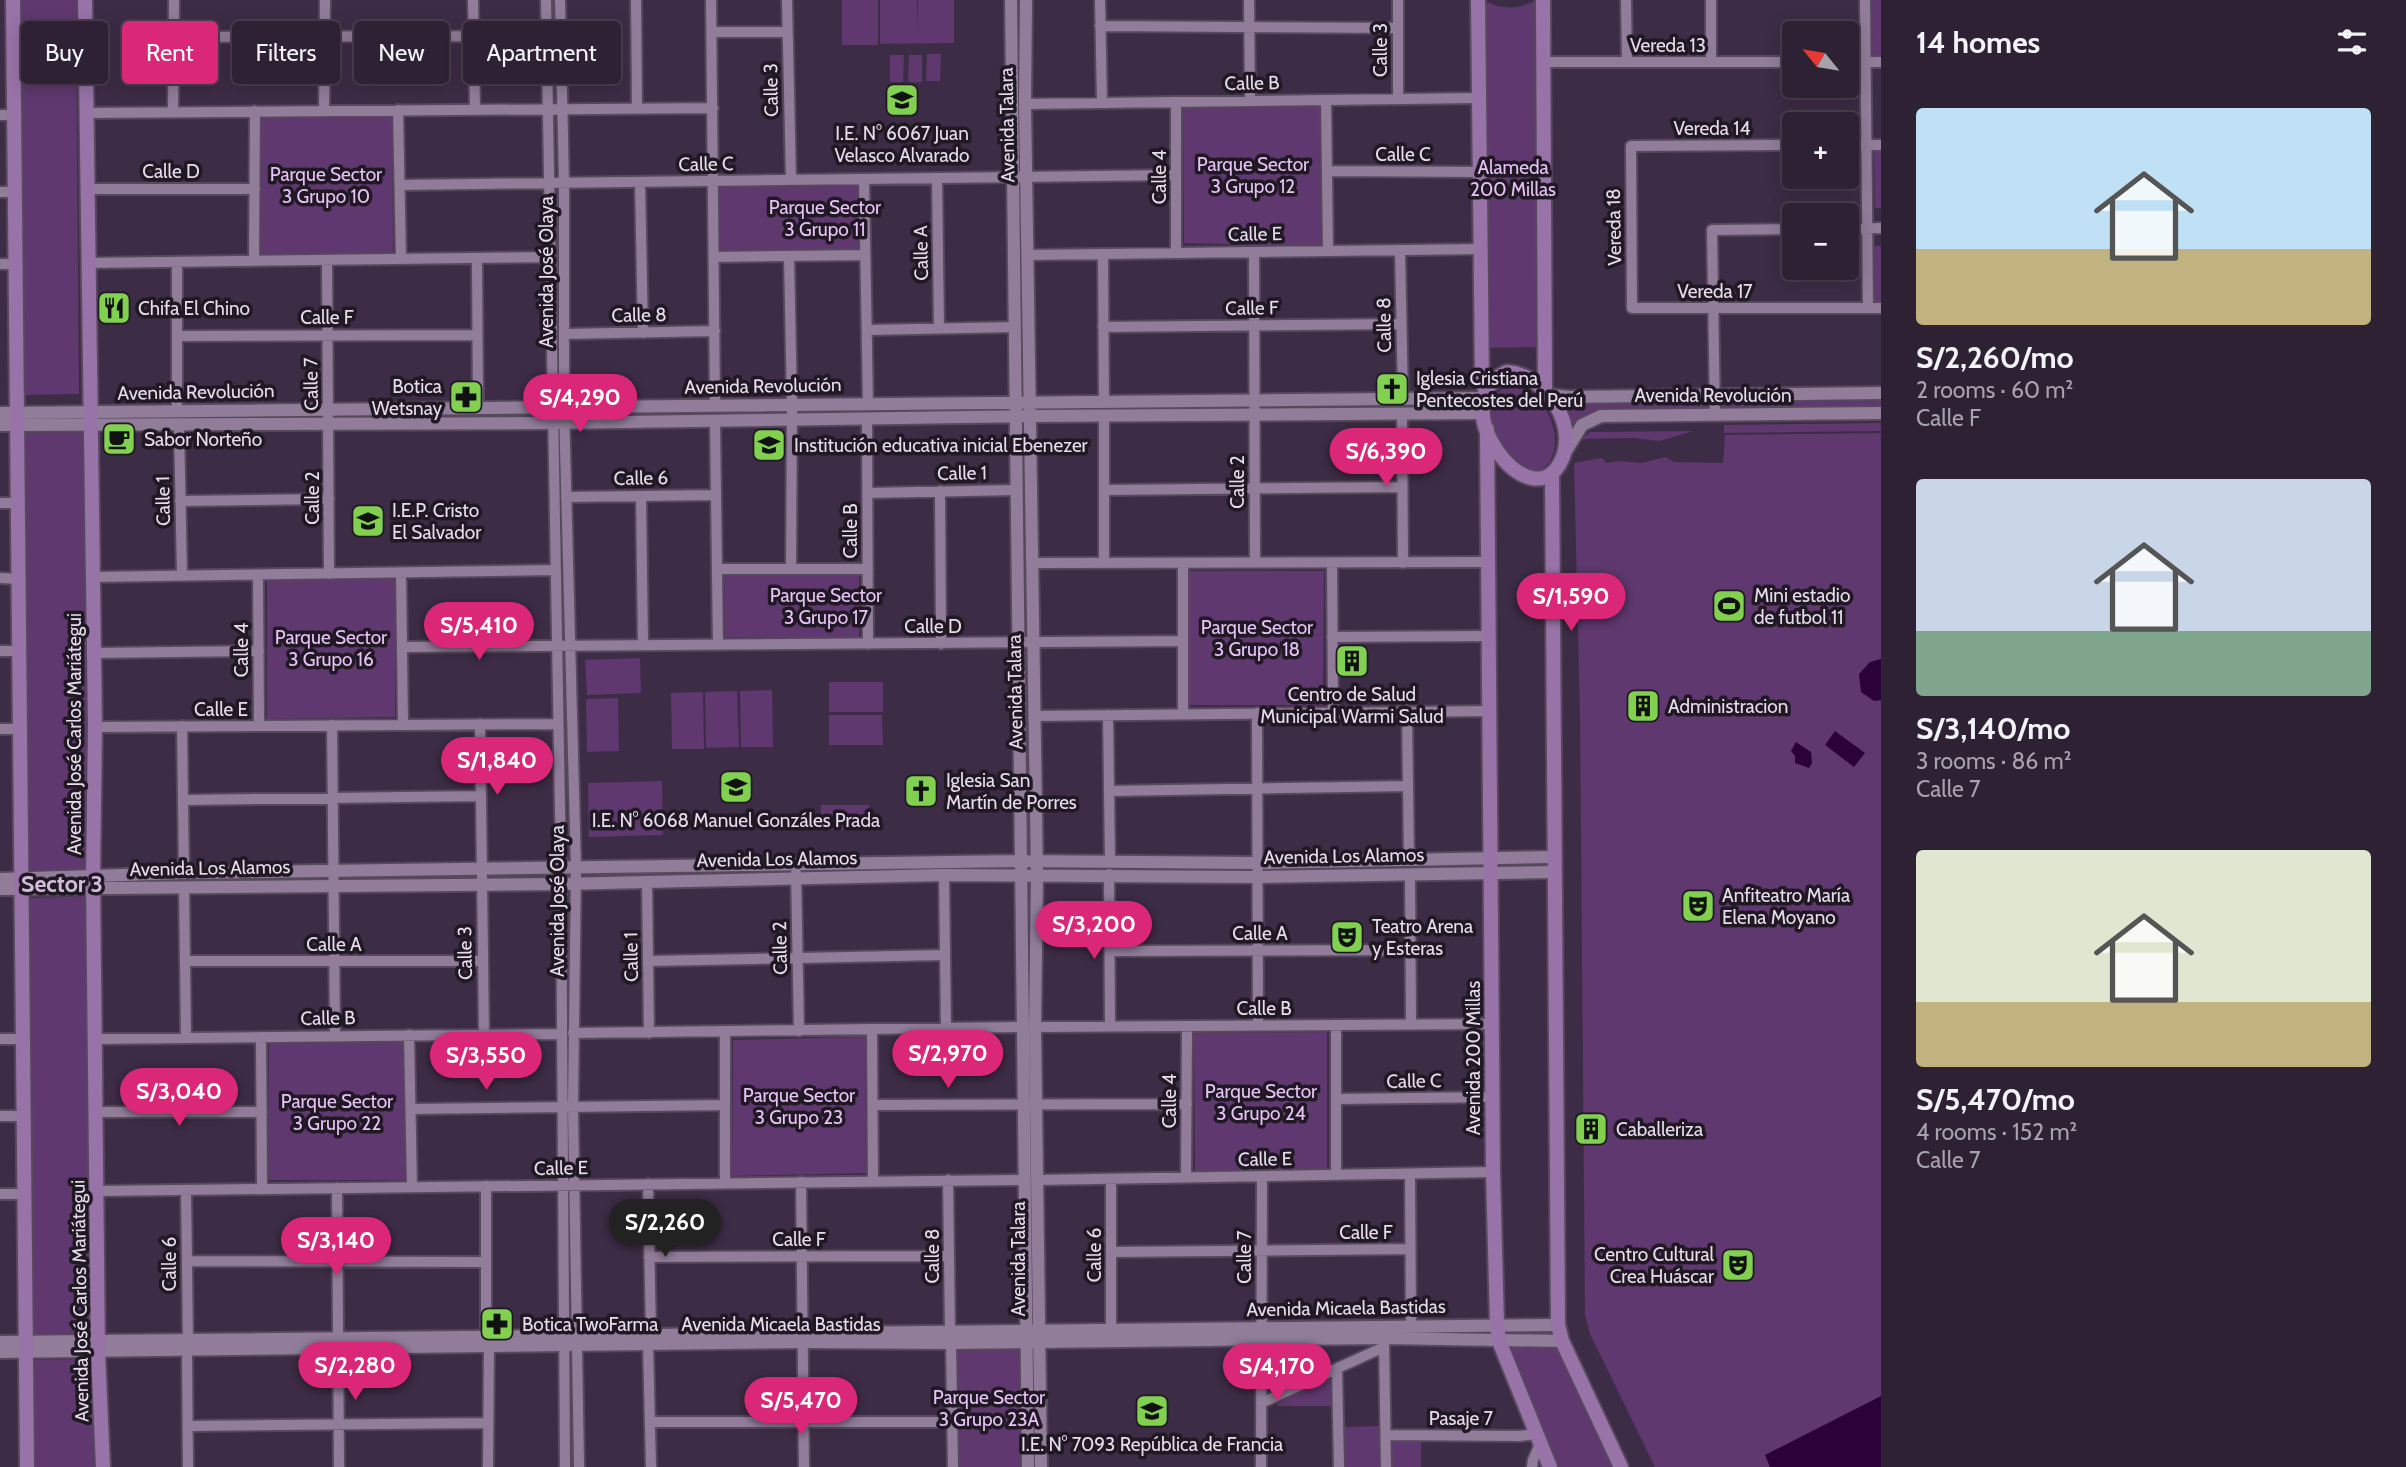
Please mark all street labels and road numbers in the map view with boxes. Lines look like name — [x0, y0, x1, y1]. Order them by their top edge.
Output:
street label: Calle 3 — [1369, 23, 1392, 77]
street label: Vereda 13 — [1630, 34, 1706, 57]
street label: Calle 3 — [759, 63, 783, 117]
street label: Avenida Talara — [994, 67, 1020, 183]
street label: Calle B — [1224, 71, 1280, 95]
street label: Vereda 14 — [1674, 117, 1750, 140]
street label: Calle C — [1375, 143, 1431, 166]
street label: Calle 4 — [1148, 150, 1171, 204]
street label: Calle C — [678, 152, 734, 176]
street label: Calle D — [142, 160, 200, 183]
street label: Vereda 18 — [1602, 188, 1626, 266]
street label: Avenida José Olaya — [535, 196, 558, 348]
street label: Calle E — [1228, 222, 1282, 246]
street label: Calle A — [909, 225, 933, 281]
street label: Vereda 17 — [1677, 280, 1753, 303]
street label: Calle F — [1225, 296, 1279, 320]
street label: Calle 8 — [1372, 297, 1396, 353]
street label: Calle 8 — [611, 303, 667, 327]
street label: Calle F — [300, 306, 354, 329]
street label: Calle 7 — [299, 357, 323, 411]
street label: Avenida Revolución — [684, 373, 842, 399]
street label: Avenida Revolución — [117, 379, 275, 405]
street label: Avenida Revolución — [1634, 384, 1792, 407]
street label: Calle 2 — [1226, 455, 1249, 509]
street label: Calle 1 — [937, 461, 987, 485]
street label: Calle 6 — [614, 466, 668, 490]
street label: Calle 2 — [301, 471, 324, 525]
street label: Calle 1 — [151, 476, 175, 526]
street label: Calle B — [839, 503, 862, 559]
street label: Avenida José Carlos Mariátegui — [63, 613, 86, 855]
street label: Calle D — [904, 615, 962, 638]
street label: Calle 4 — [230, 623, 253, 677]
street label: Avenida Talara — [1002, 634, 1028, 750]
street label: Calle E — [194, 698, 248, 721]
street label: Avenida José Olaya — [546, 825, 569, 977]
street label: Avenida Los Alamos — [1264, 843, 1425, 869]
street label: Avenida Los Alamos — [697, 846, 858, 872]
street label: Avenida Los Alamos — [130, 855, 291, 881]
street label: Calle 2 — [768, 921, 792, 975]
street label: Calle A — [1232, 922, 1288, 945]
street label: Calle 3 — [453, 926, 477, 980]
street label: Calle 1 — [619, 932, 643, 982]
street label: Calle A — [306, 933, 362, 956]
street label: Avenida 200 Millas — [1462, 981, 1485, 1135]
street label: Calle B — [1236, 997, 1292, 1020]
street label: Calle B — [300, 1006, 356, 1030]
street label: Calle C — [1386, 1069, 1442, 1093]
street label: Calle 4 — [1158, 1074, 1181, 1128]
street label: Calle E — [1238, 1147, 1292, 1171]
street label: Calle E — [534, 1156, 588, 1180]
street label: Avenida José Carlos Mariátegui — [66, 1180, 94, 1422]
street label: Avenida Talara — [1007, 1201, 1030, 1317]
street label: Calle F — [1339, 1221, 1393, 1244]
street label: Calle F — [772, 1228, 826, 1251]
street label: Calle 8 — [921, 1228, 944, 1284]
street label: Calle 6 — [1083, 1228, 1106, 1282]
street label: Calle 7 — [1233, 1230, 1256, 1284]
street label: Calle 6 — [158, 1237, 181, 1291]
street label: Avenida Micaela Bastidas — [1246, 1295, 1446, 1321]
street label: Avenida Micaela Bastidas — [681, 1313, 881, 1336]
street label: Pasaje 7 — [1429, 1407, 1494, 1430]

